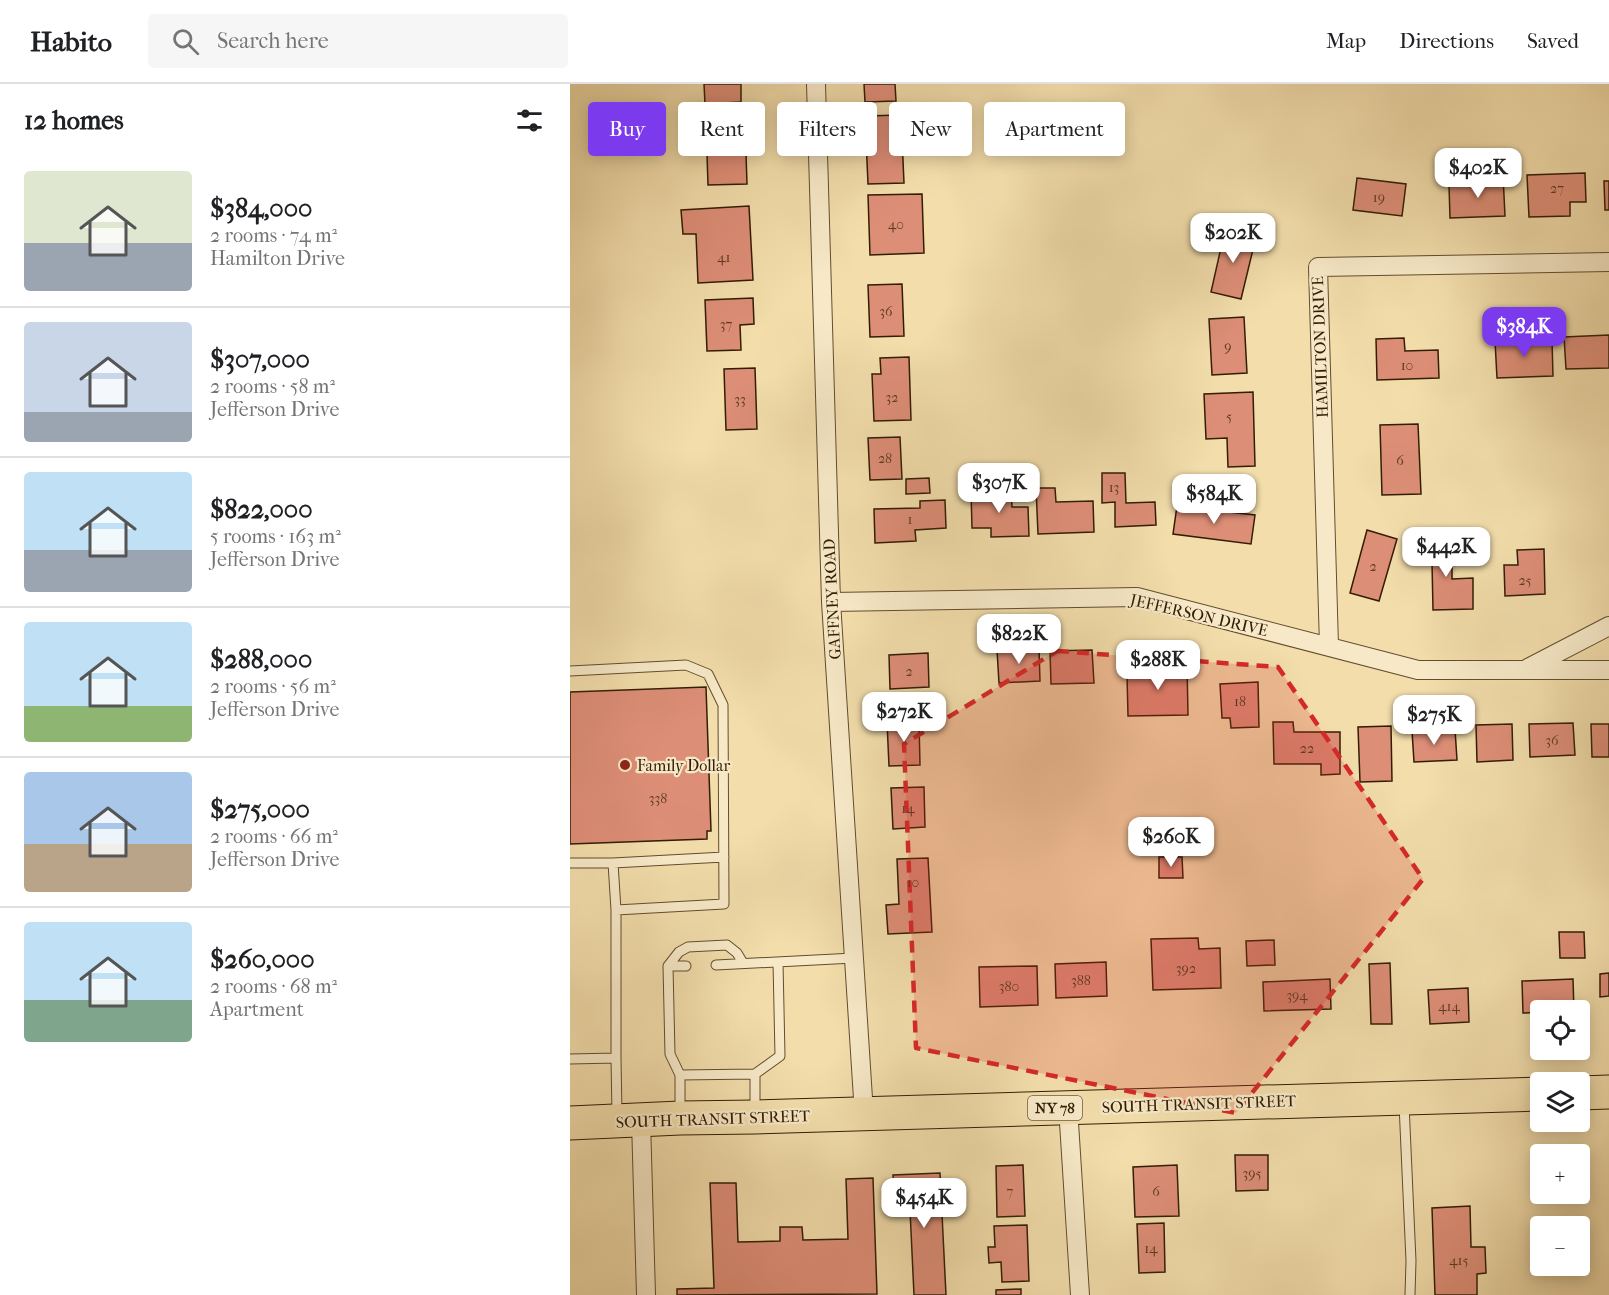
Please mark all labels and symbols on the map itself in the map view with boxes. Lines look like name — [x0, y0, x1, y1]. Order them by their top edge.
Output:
pin: $402K — [1436, 148, 1520, 199]
house number: 27 — [1550, 180, 1564, 197]
house number: 19 — [1373, 189, 1385, 206]
pin: $202K — [1191, 213, 1275, 264]
house number: 40 — [888, 216, 904, 233]
house number: 41 — [717, 249, 731, 266]
street label: HAMILTON DRIVE — [1308, 276, 1332, 418]
house number: 36 — [879, 303, 893, 320]
pin: $384K — [1482, 307, 1566, 358]
house number: 37 — [720, 316, 732, 333]
house number: 9 — [1224, 338, 1232, 355]
house number: 10 — [1401, 357, 1413, 374]
house number: 32 — [886, 389, 898, 406]
house number: 33 — [734, 391, 746, 408]
house number: 5 — [1226, 408, 1232, 425]
house number: 28 — [878, 450, 892, 467]
house number: 6 — [1396, 452, 1404, 469]
pin: $307K — [957, 463, 1041, 514]
pin: $584K — [1172, 474, 1256, 525]
house number: 13 — [1109, 479, 1119, 496]
house number: 1 — [908, 511, 913, 528]
pin: $442K — [1404, 527, 1488, 578]
street label: GAFFNEY ROAD — [819, 538, 845, 660]
house number: 2 — [1369, 558, 1377, 575]
house number: 25 — [1518, 572, 1532, 589]
street label: JEFFERSON DRIVE — [1126, 589, 1270, 640]
pin: $822K — [977, 614, 1061, 665]
pin: $288K — [1116, 640, 1200, 691]
house number: 2 — [905, 663, 913, 680]
pin: $272K — [862, 692, 946, 743]
house number: 18 — [1234, 693, 1246, 710]
pin: $275K — [1392, 695, 1476, 746]
house number: 36 — [1545, 732, 1559, 749]
house number: 22 — [1300, 740, 1314, 757]
place label: Family Dollar — [637, 756, 730, 775]
marker: Family Dollar — [618, 758, 632, 772]
house number: 338 — [649, 790, 667, 807]
house number: 14 — [901, 800, 915, 817]
pin: $260K — [1129, 817, 1213, 868]
house number: 10 — [907, 874, 919, 891]
house number: 392 — [1176, 960, 1196, 977]
house number: 388 — [1071, 972, 1091, 989]
house number: 380 — [999, 978, 1019, 995]
house number: 394 — [1286, 987, 1308, 1004]
house number: 414 — [1438, 998, 1460, 1015]
street label: SOUTH TRANSIT STREET — [1102, 1091, 1297, 1117]
road number: NY 78 — [1028, 1096, 1082, 1120]
street label: SOUTH TRANSIT STREET — [616, 1106, 811, 1132]
house number: 395 — [1242, 1165, 1262, 1182]
pin: $454K — [882, 1178, 966, 1229]
house number: 7 — [1007, 1183, 1014, 1200]
house number: 6 — [1152, 1183, 1160, 1200]
house number: 14 — [1144, 1240, 1158, 1257]
house number: 415 — [1449, 1252, 1469, 1269]

